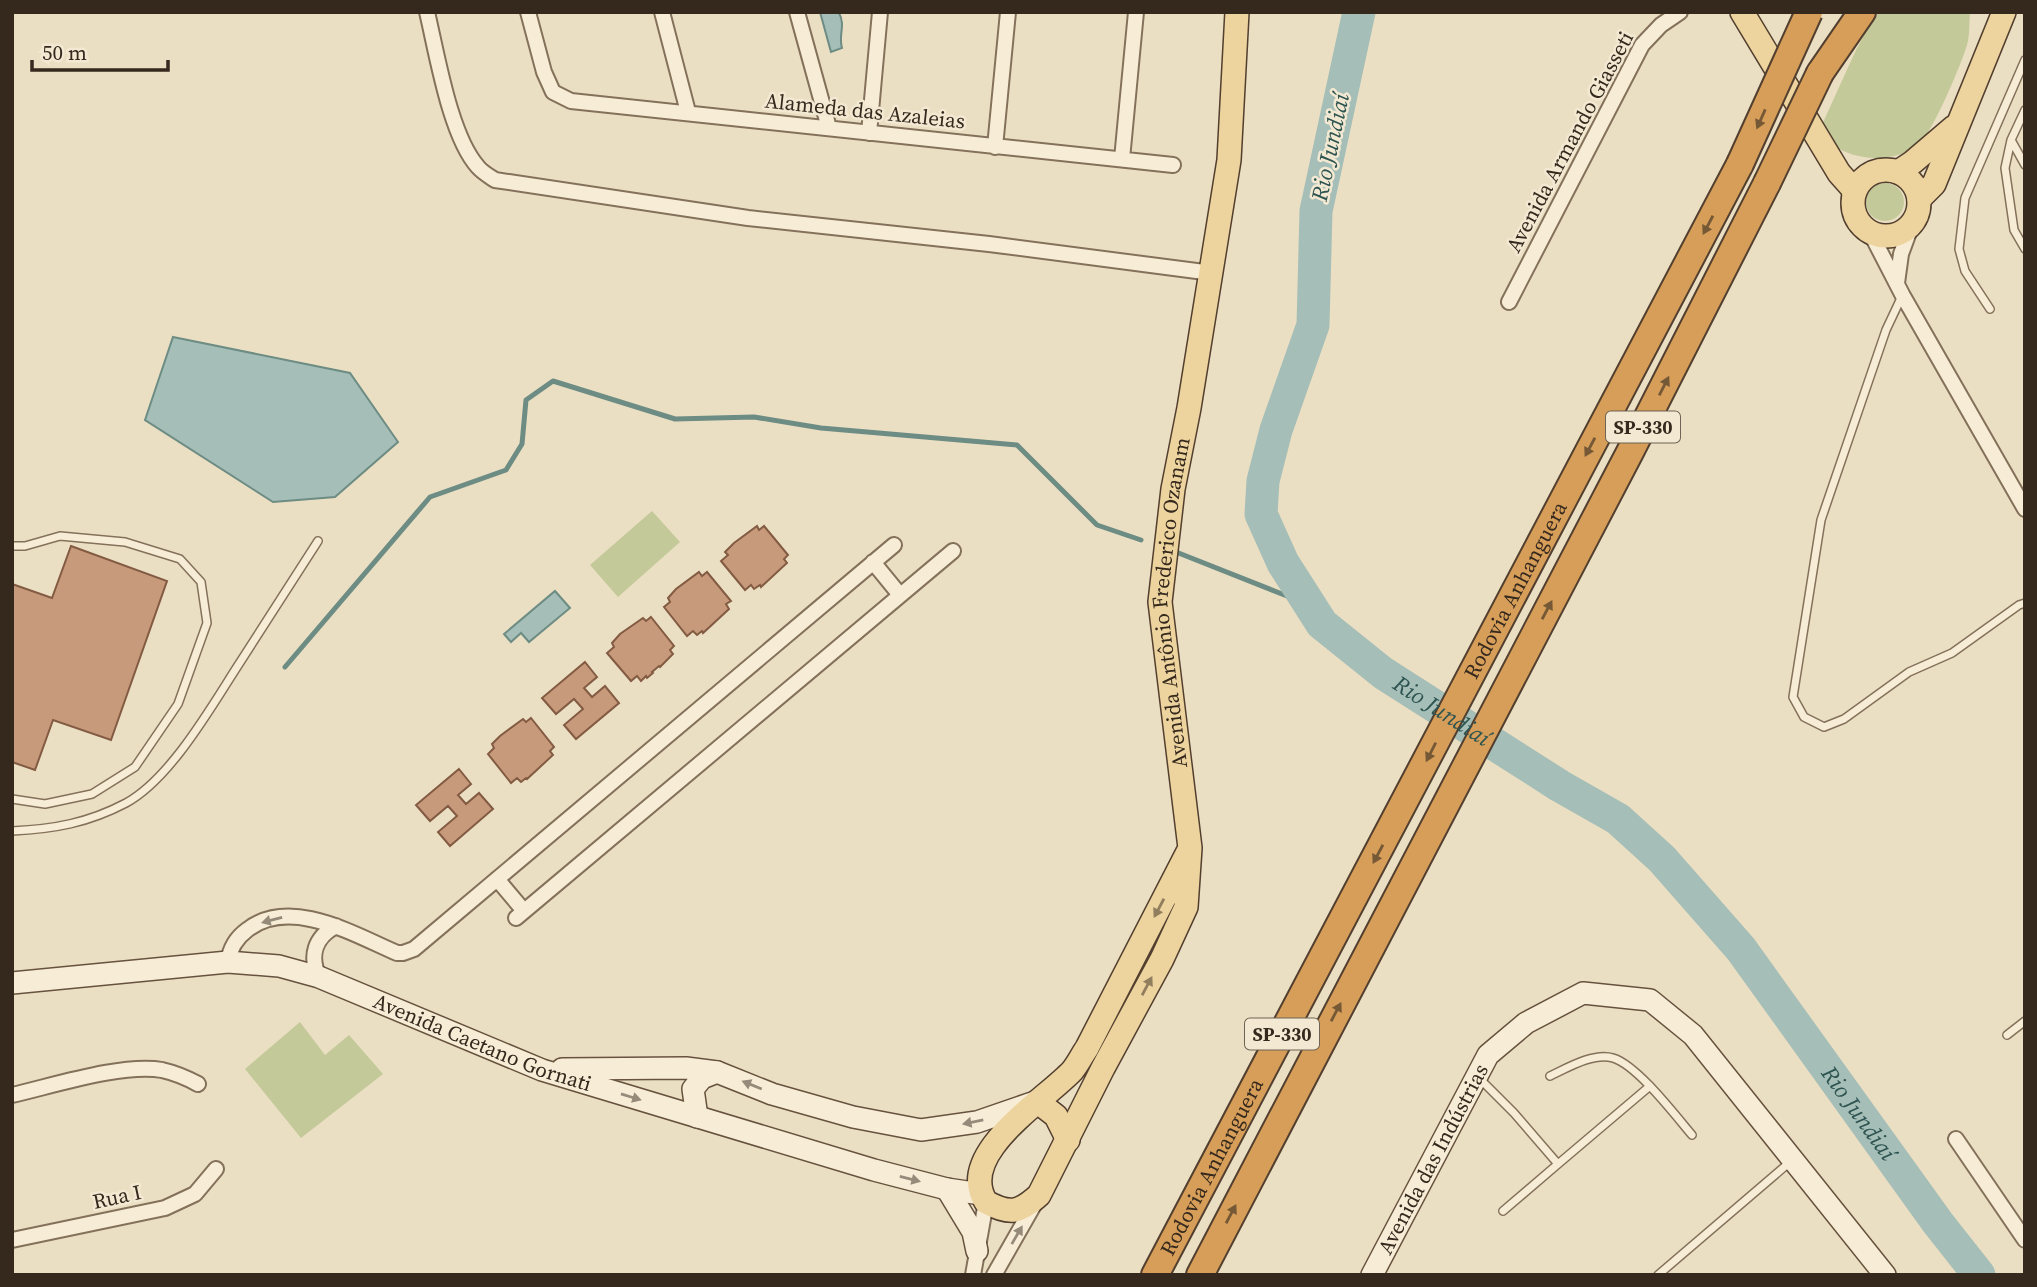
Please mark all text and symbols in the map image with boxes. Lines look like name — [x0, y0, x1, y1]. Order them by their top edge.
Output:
street label: Avenida Armando Giasseti — [1499, 26, 1640, 257]
scale bar — [32, 28, 168, 72]
text: 50 m — [42, 38, 87, 67]
street label: Alameda das Azaleias — [764, 86, 967, 135]
water label: Rio Jundiaí — [1303, 88, 1357, 205]
one-way arrow — [1755, 109, 1767, 129]
one-way arrow — [1702, 215, 1714, 234]
one-way arrow — [1658, 376, 1669, 396]
road number: SP-330 — [1606, 412, 1680, 442]
street label: Avenida Antônio Frederico Ozanam — [1144, 435, 1197, 770]
one-way arrow — [1584, 437, 1595, 457]
street label: Rodovia Anhanguera — [1457, 496, 1574, 684]
one-way arrow — [1542, 600, 1553, 620]
water label: Rio Jundiaí — [1386, 667, 1499, 755]
one-way arrow — [1426, 742, 1437, 762]
one-way arrow — [1372, 845, 1384, 865]
one-way arrow — [1153, 899, 1165, 919]
one-way arrow — [261, 915, 283, 926]
one-way arrow — [1141, 977, 1153, 996]
street label: Avenida Caetano Gornati — [369, 986, 595, 1098]
one-way arrow — [1330, 1002, 1342, 1022]
road number: SP-330 — [1245, 1018, 1319, 1050]
street label: Avenida das Indústrias — [1370, 1058, 1495, 1259]
water label: Rio Jundiaí — [1813, 1058, 1905, 1169]
street label: Rodovia Anhanguera — [1153, 1073, 1270, 1261]
one-way arrow — [741, 1080, 762, 1091]
one-way arrow — [621, 1092, 642, 1102]
one-way arrow — [962, 1117, 984, 1128]
one-way arrow — [899, 1174, 921, 1185]
street label: Rua I — [90, 1177, 144, 1216]
one-way arrow — [1226, 1204, 1237, 1224]
one-way arrow — [1011, 1225, 1023, 1245]

